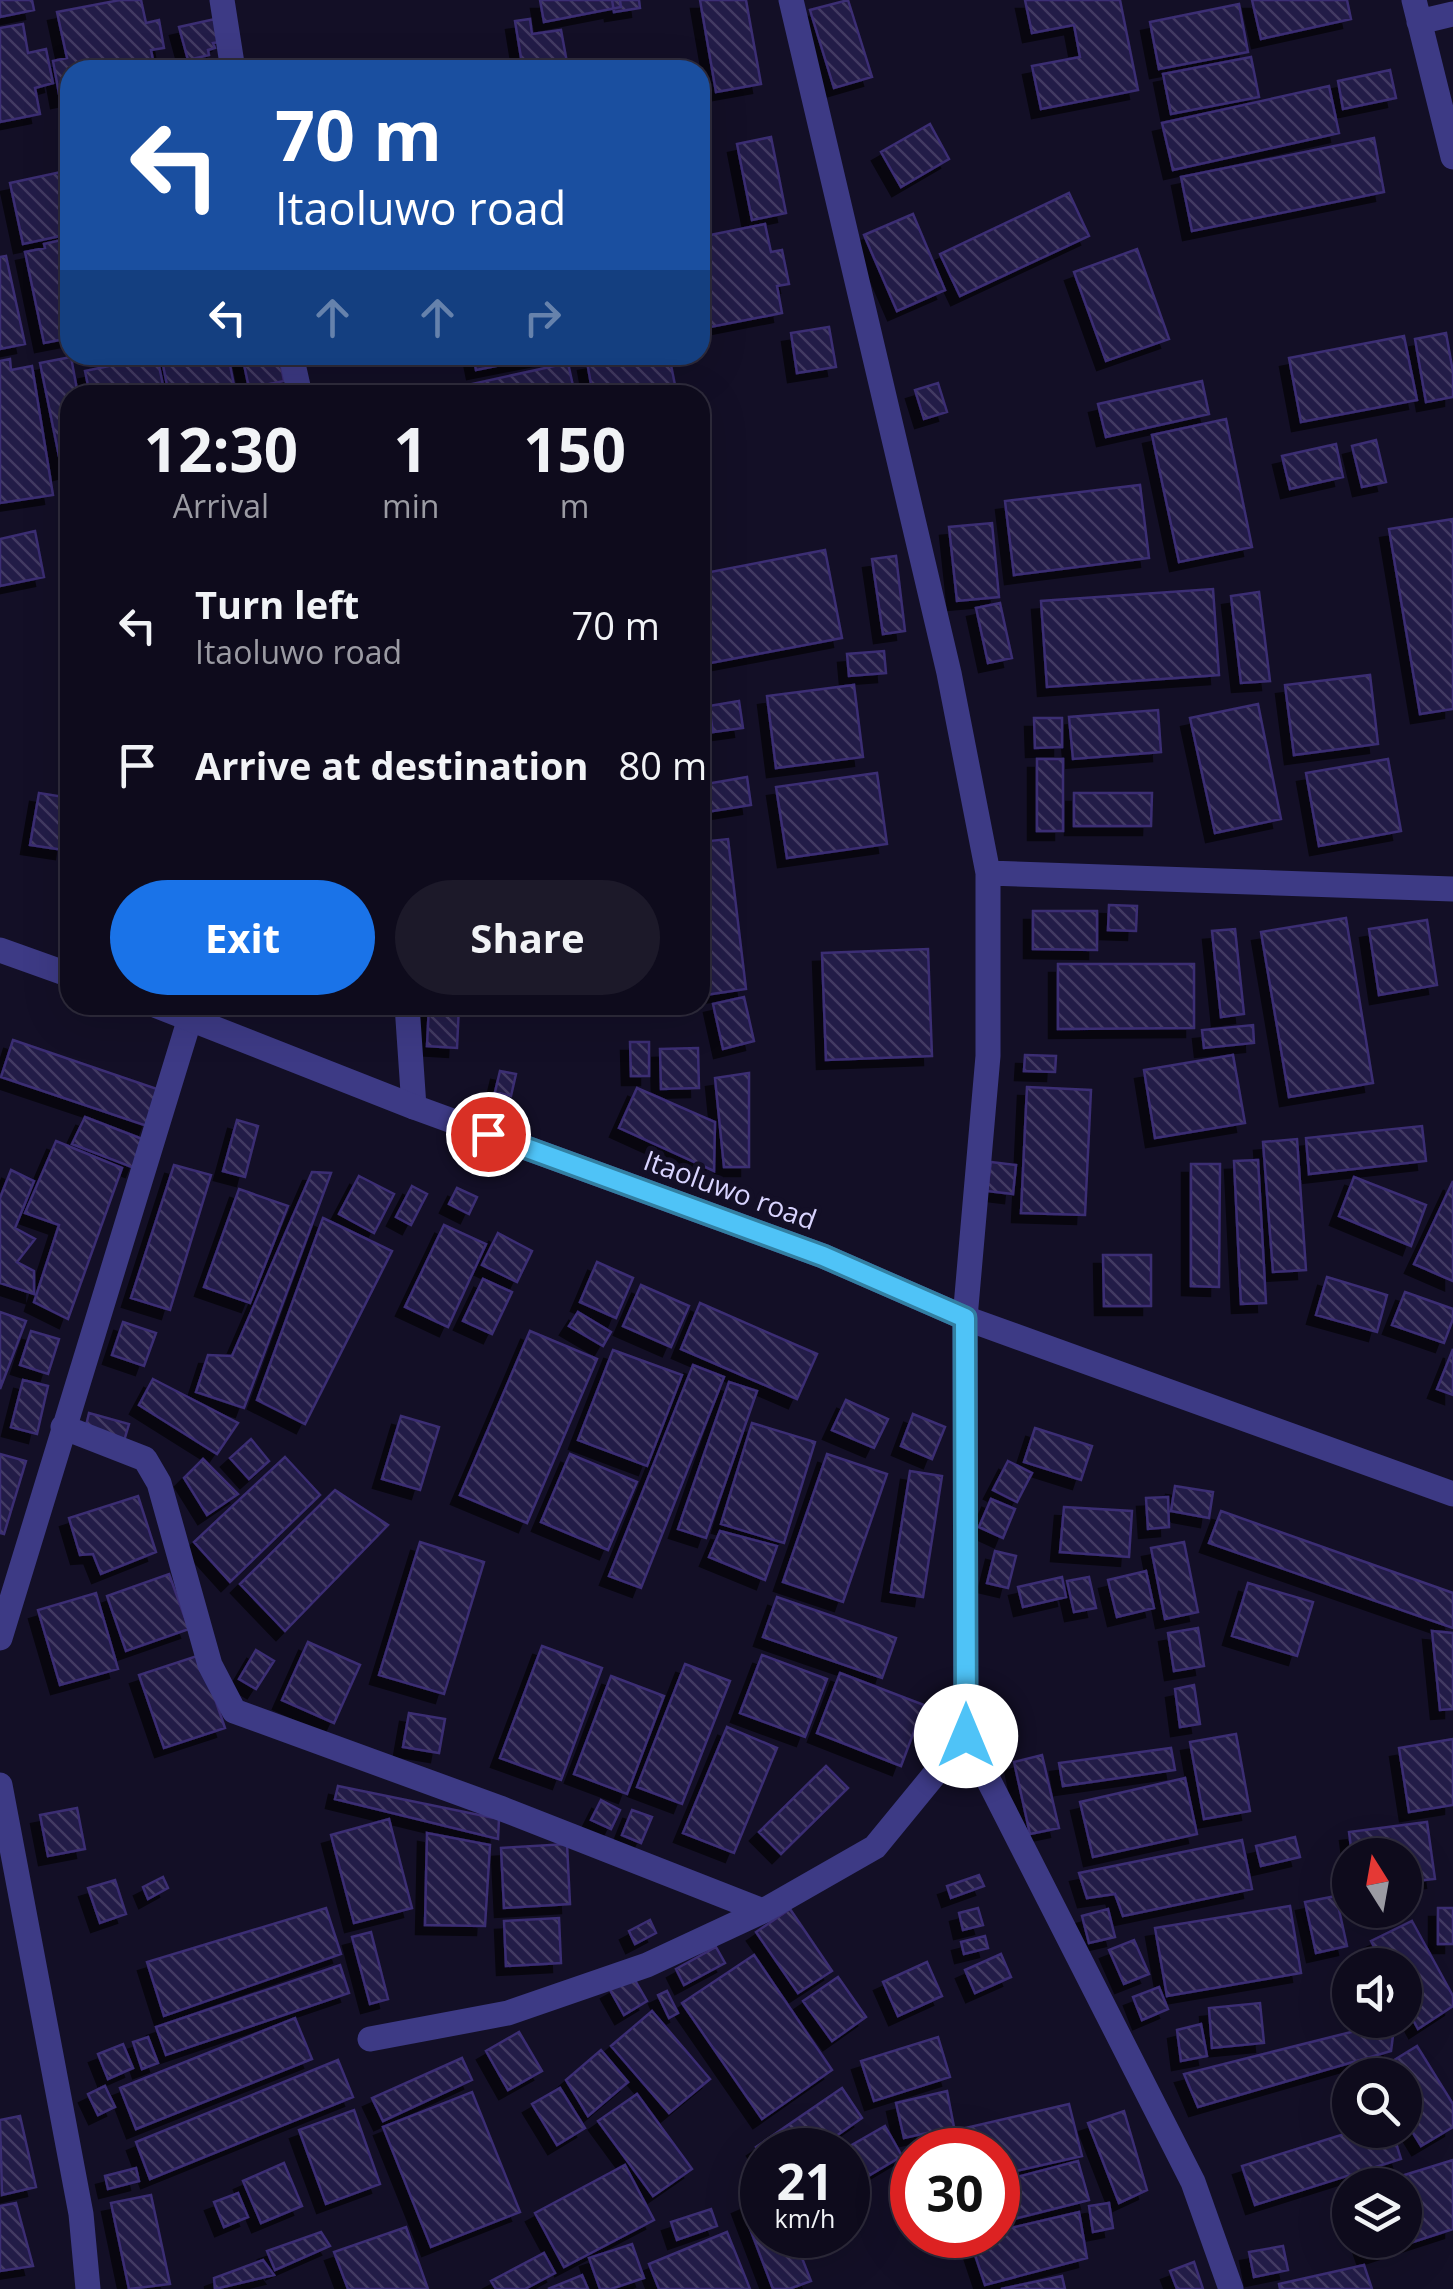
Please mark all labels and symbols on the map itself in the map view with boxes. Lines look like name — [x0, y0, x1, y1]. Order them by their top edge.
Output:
pin — [446, 1092, 531, 1177]
street label: Itaoluwo road — [639, 1140, 822, 1238]
position arrow — [914, 1684, 1018, 1788]
north arrow — [1332, 1838, 1422, 1928]
speed limit sign: 30 — [890, 2128, 1020, 2258]

